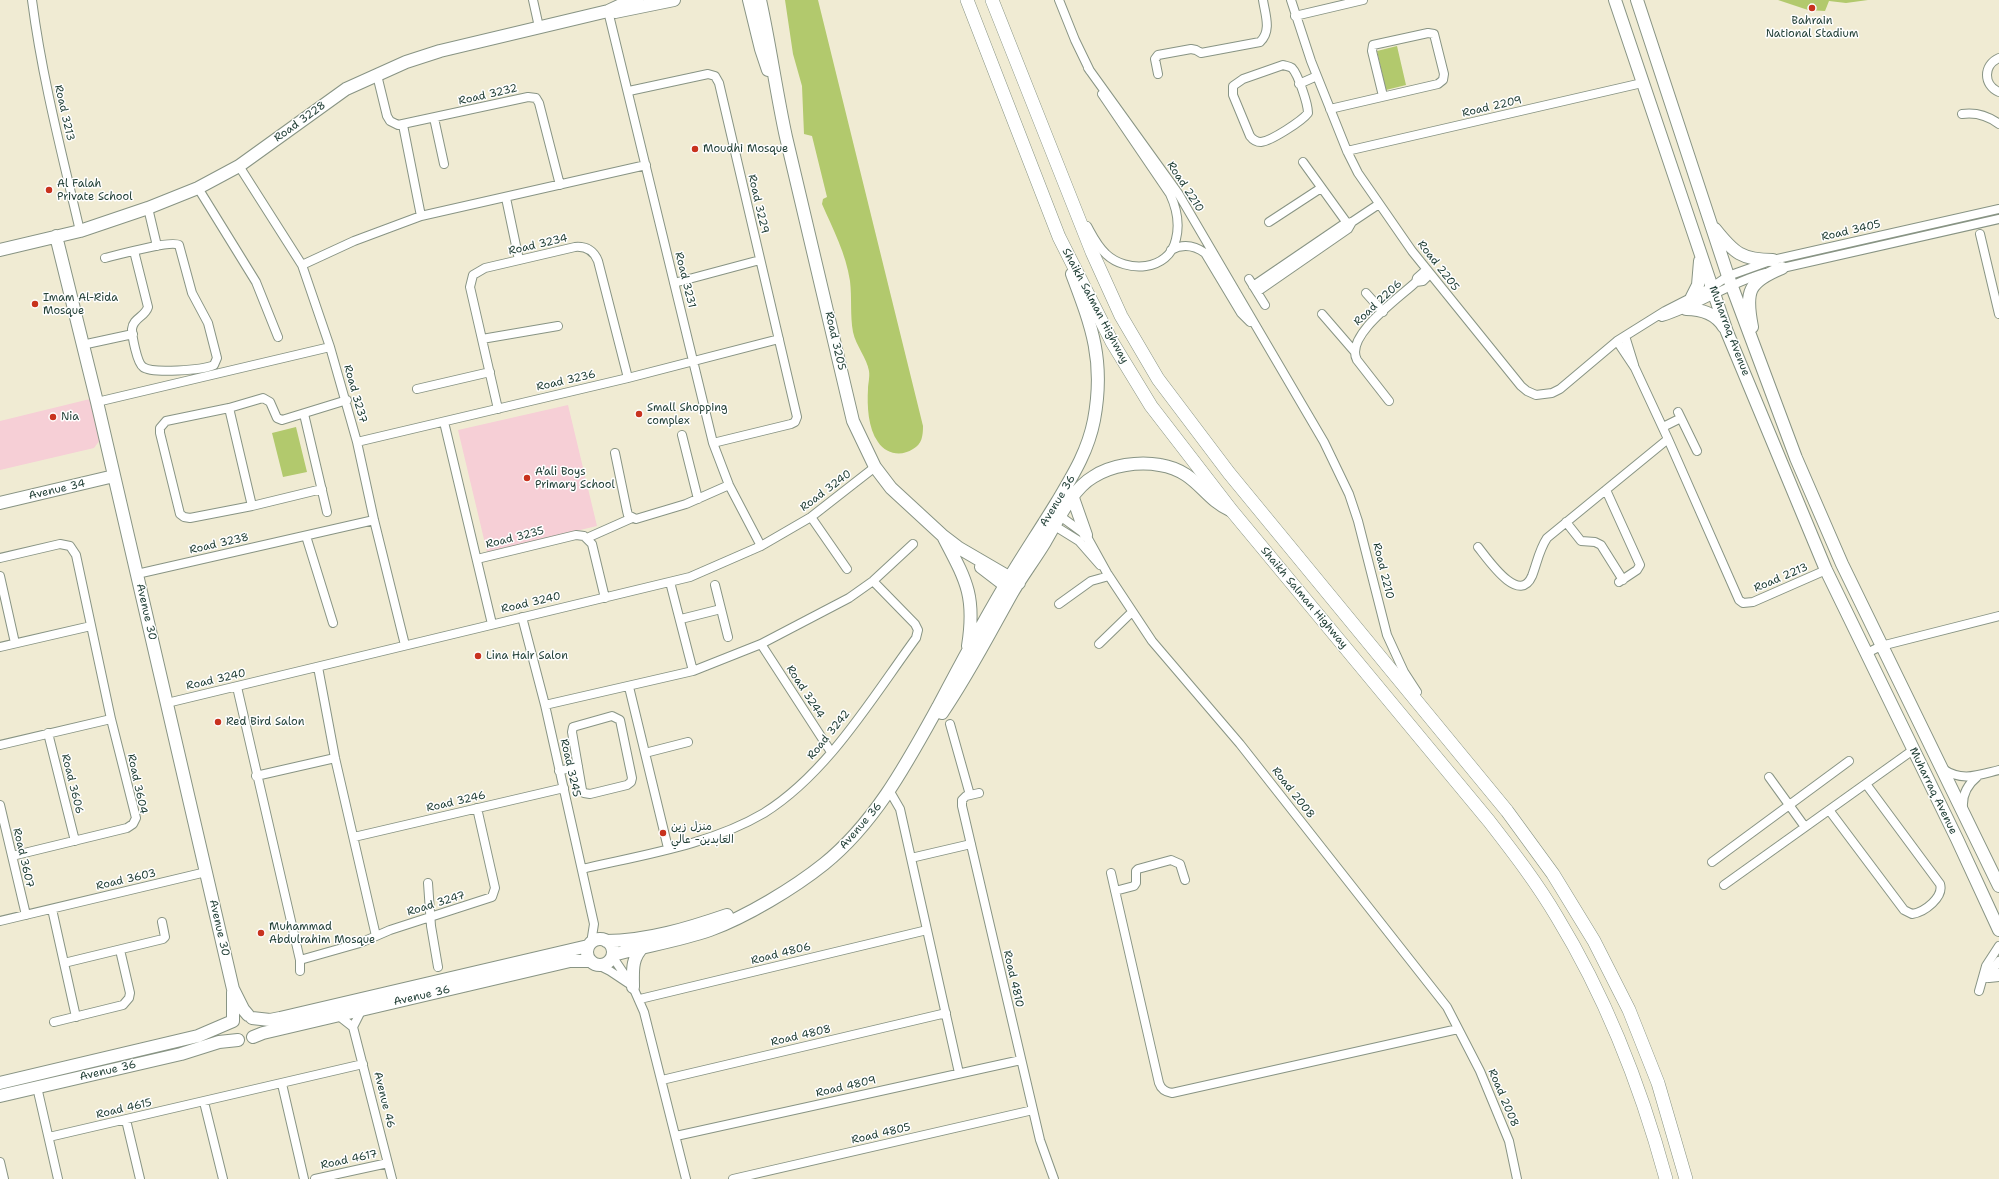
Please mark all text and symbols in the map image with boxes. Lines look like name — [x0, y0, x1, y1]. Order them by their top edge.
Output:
marker: Bahrain National Stadium — [1807, 3, 1817, 13]
place label: Bahrain National Stadium — [1766, 14, 1858, 40]
street label: Road 3232 — [457, 82, 519, 108]
street label: Road 3213 — [51, 84, 77, 142]
street label: Road 2209 — [1461, 94, 1523, 120]
street label: Road 3228 — [272, 99, 328, 145]
place label: Moudhi Mosque — [703, 142, 788, 156]
marker: Moudhi Mosque — [690, 144, 700, 154]
street label: Road 2210 — [1164, 159, 1206, 215]
street label: Road 3229 — [745, 173, 771, 235]
place label: Al Falah Private School — [57, 177, 132, 203]
marker: Al Falah Private School — [44, 185, 54, 195]
street label: Road 3405 — [1820, 218, 1882, 244]
street label: Road 3234 — [507, 232, 569, 258]
street label: Road 2205 — [1414, 238, 1462, 294]
street label: Shaikh Salman Highway — [1059, 246, 1131, 366]
street label: Road 3231 — [672, 251, 698, 309]
street label: Road 2206 — [1351, 277, 1405, 329]
street label: Muharraq Avenue — [1706, 284, 1752, 378]
place label: Imam Al-Rida Mosque — [43, 291, 118, 317]
marker: Imam Al-Rida Mosque — [30, 299, 40, 309]
street label: Road 3205 — [822, 310, 848, 372]
street label: Road 3237 — [340, 363, 370, 425]
street label: Road 3236 — [535, 368, 597, 394]
place label: Small Shopping complex — [647, 401, 728, 427]
marker: Small Shopping complex — [634, 409, 644, 419]
place label: Nia — [61, 410, 79, 424]
marker: Nia — [48, 412, 58, 422]
place label: A'ali Boys Primary School — [535, 465, 615, 491]
street label: Road 3240 — [798, 467, 854, 515]
marker: A'ali Boys Primary School — [522, 473, 532, 483]
street label: Avenue 36 — [1037, 473, 1079, 529]
street label: Avenue 34 — [27, 477, 87, 503]
street label: Road 3235 — [484, 524, 546, 552]
street label: Road 3238 — [188, 531, 250, 557]
street label: Road 2210 — [1370, 541, 1396, 601]
street label: Shaikh Salman Highway — [1258, 544, 1350, 652]
street label: Road 2213 — [1752, 561, 1810, 595]
street label: Avenue 30 — [133, 582, 159, 642]
street label: Road 3240 — [500, 590, 562, 616]
place label: Lina Hair Salon — [486, 649, 568, 663]
marker: Lina Hair Salon — [473, 651, 483, 661]
street label: Road 3244 — [783, 663, 827, 721]
street label: Road 3240 — [185, 667, 247, 693]
street label: Road 3242 — [805, 708, 853, 762]
place label: Red Bird Salon — [226, 715, 304, 729]
marker: Red Bird Salon — [213, 717, 223, 727]
street label: Road 3245 — [557, 738, 583, 798]
street label: Muharraq Avenue — [1906, 745, 1960, 837]
street label: Road 3606 — [58, 753, 86, 815]
street label: Road 3604 — [124, 753, 150, 815]
street label: Road 2008 — [1269, 765, 1317, 821]
street label: Road 3246 — [425, 789, 487, 815]
street label: Avenue 36 — [837, 800, 885, 852]
place label: منزل زين العابدين- عالي — [671, 820, 734, 846]
street label: Road 3607 — [10, 827, 36, 889]
marker: منزل زين العابدين- عالي — [658, 828, 668, 838]
street label: Road 3603 — [95, 867, 157, 893]
street label: Road 3247 — [405, 889, 467, 919]
street label: Avenue 30 — [206, 898, 232, 958]
place label: Muhammad Abdulrahim Mosque — [269, 920, 375, 946]
marker: Muhammad Abdulrahim Mosque — [256, 928, 266, 938]
street label: Road 4806 — [750, 940, 812, 968]
street label: Road 4810 — [1000, 949, 1026, 1009]
street label: Avenue 36 — [392, 983, 452, 1009]
street label: Road 4808 — [770, 1023, 832, 1049]
street label: Avenue 36 — [78, 1058, 138, 1084]
street label: Road 2008 — [1485, 1067, 1521, 1129]
street label: Avenue 46 — [371, 1070, 397, 1130]
street label: Road 4809 — [815, 1074, 877, 1100]
street label: Road 4615 — [95, 1096, 153, 1122]
street label: Road 4805 — [850, 1121, 912, 1147]
street label: Road 4617 — [320, 1148, 378, 1172]

